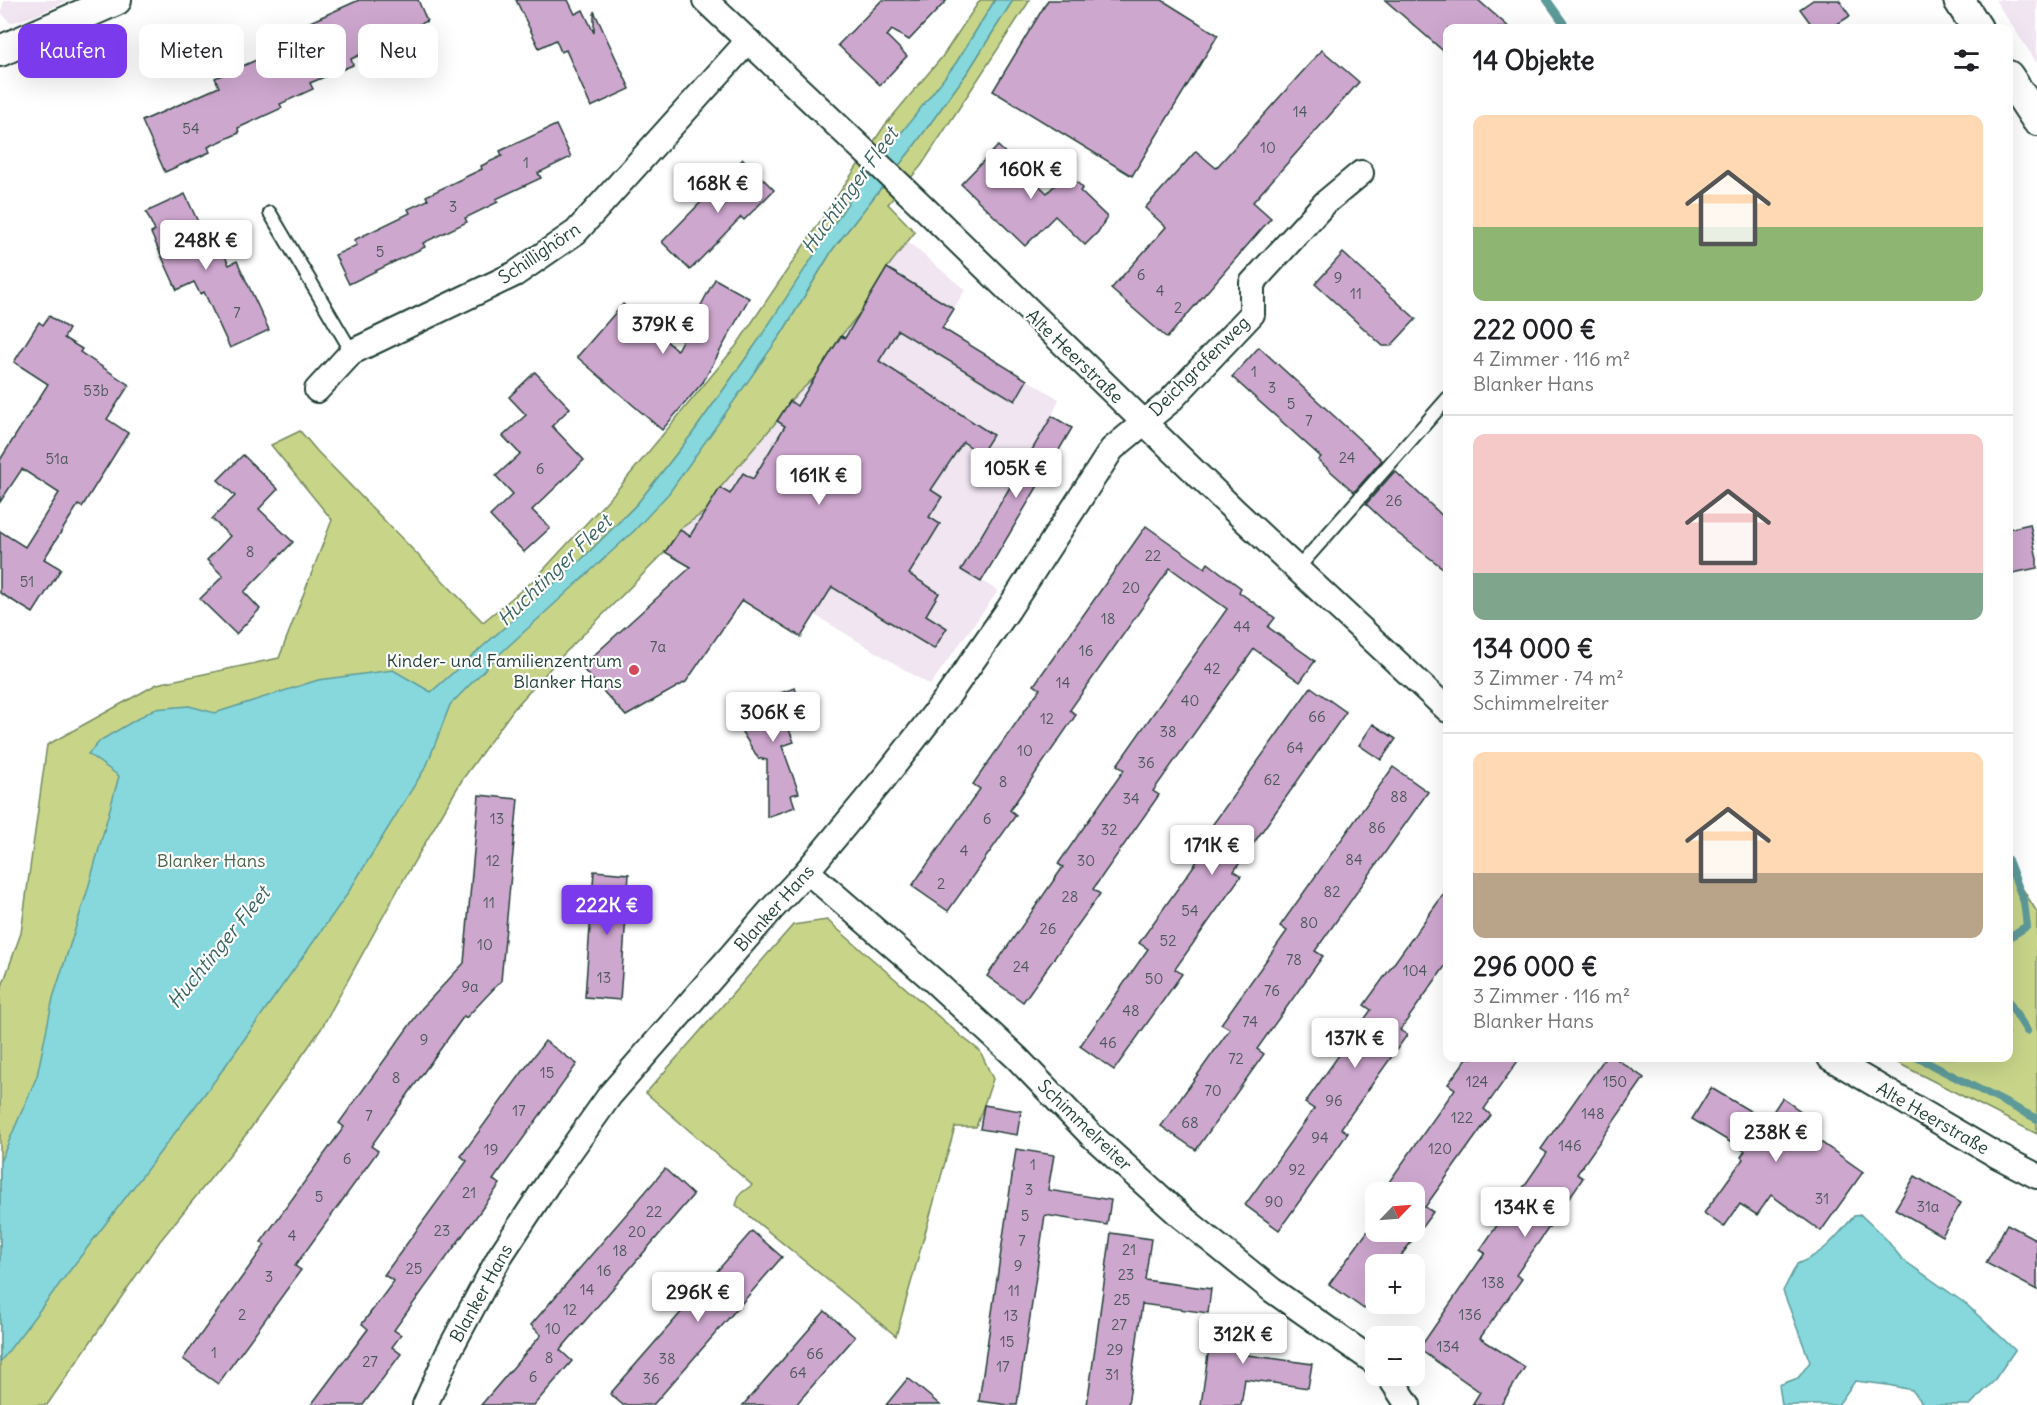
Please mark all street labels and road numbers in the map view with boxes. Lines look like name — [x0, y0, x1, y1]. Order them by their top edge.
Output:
street label: Schillighörn — [494, 217, 584, 289]
street label: Alte Heerstraße — [1022, 304, 1128, 408]
street label: Deichgrafenweg — [1144, 311, 1254, 421]
street label: Blanker Hans — [729, 860, 819, 956]
street label: Schimmelreiter — [1033, 1074, 1137, 1176]
street label: Alte Heerstraße — [1873, 1076, 1993, 1160]
street label: Blanker Hans — [445, 1240, 517, 1346]

